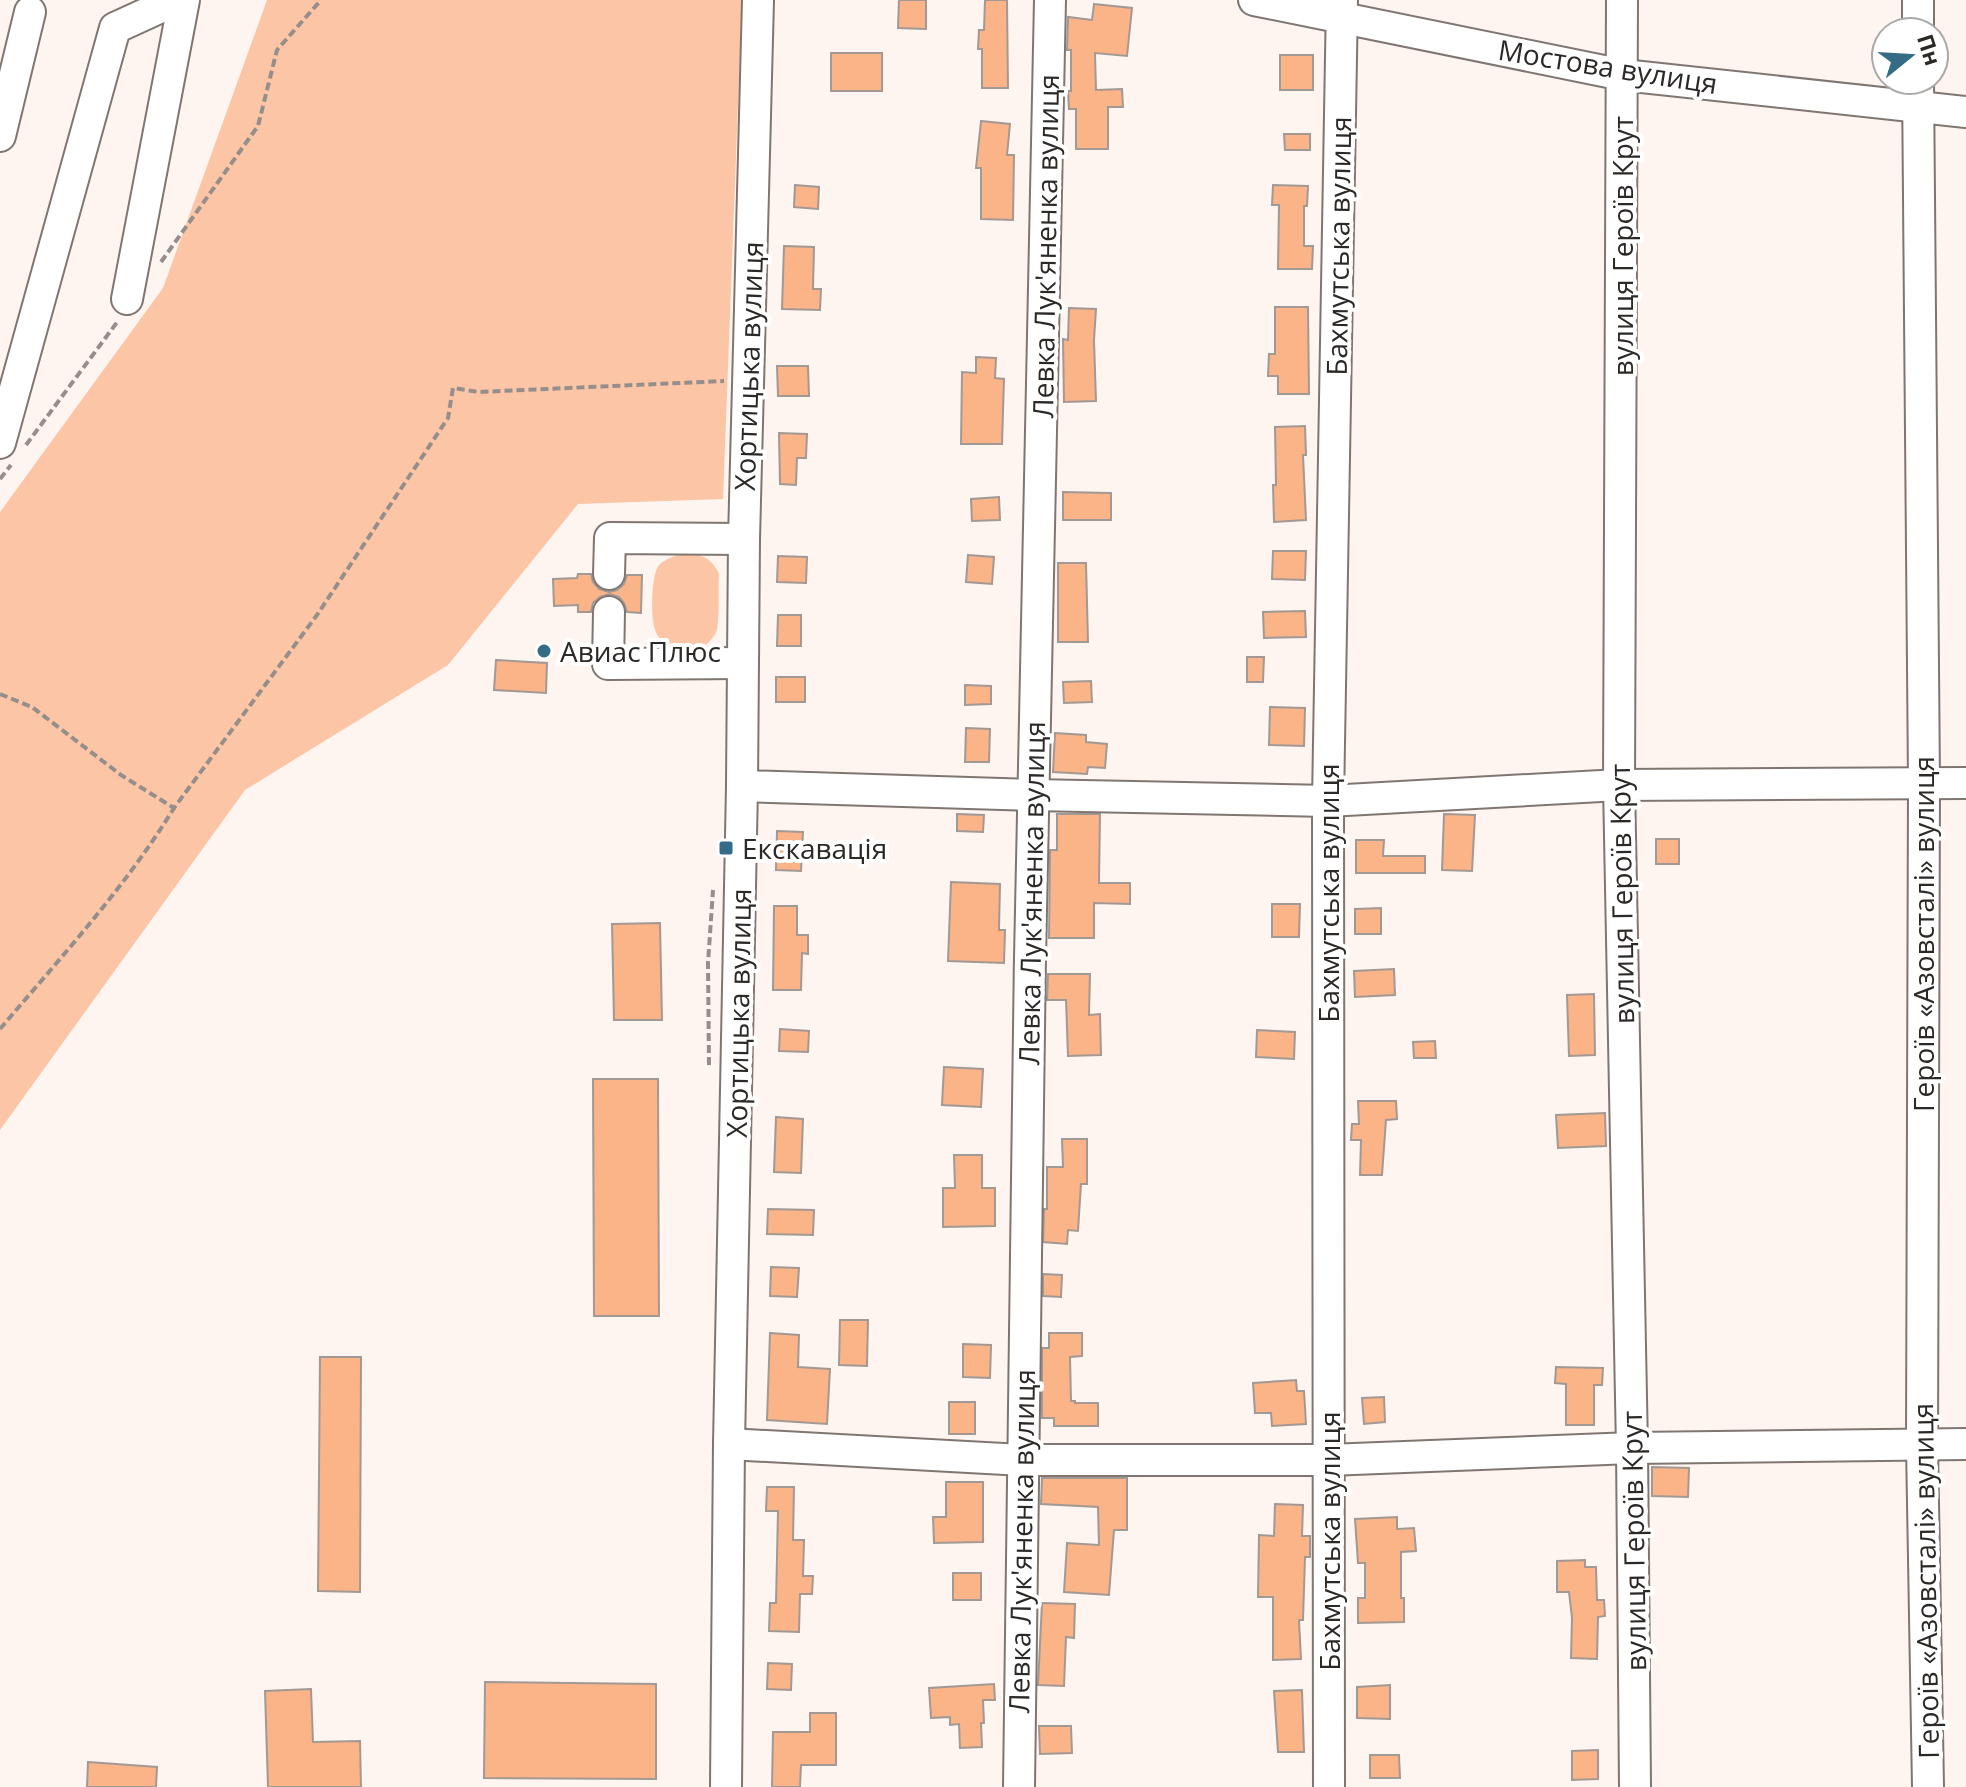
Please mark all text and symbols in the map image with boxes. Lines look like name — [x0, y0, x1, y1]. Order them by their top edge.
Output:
north arrow — [1870, 16, 1950, 96]
street label: Мостова вулиця — [1496, 30, 1720, 102]
text: Пн — [1911, 30, 1949, 69]
street label: Левка Лук'яненка вулиця — [1023, 74, 1067, 418]
street label: Бахмутська вулиця — [1317, 116, 1359, 376]
street label: вулиця Героїв Крут — [1603, 116, 1641, 376]
street label: Хортицька вулиця — [725, 241, 771, 491]
place label: Авиас Плюс — [560, 632, 721, 670]
marker: Авиас Плюс — [535, 642, 553, 660]
street label: Левка Лук'яненка вулиця — [1009, 721, 1053, 1065]
street label: Героїв «Азовсталі» вулиця — [1904, 756, 1942, 1112]
street label: Бахмутська вулиця — [1309, 763, 1347, 1023]
street label: вулиця Героїв Крут — [1600, 764, 1642, 1024]
place label: Екскавація — [742, 829, 887, 867]
marker: Екскавація — [717, 839, 735, 857]
street label: Хортицька вулиця — [717, 888, 759, 1138]
street label: Левка Лук'яненка вулиця — [999, 1369, 1043, 1713]
street label: Героїв «Азовсталі» вулиця — [1903, 1403, 1947, 1759]
street label: Бахмутська вулиця — [1310, 1411, 1348, 1671]
street label: вулиця Героїв Крут — [1612, 1411, 1654, 1671]

